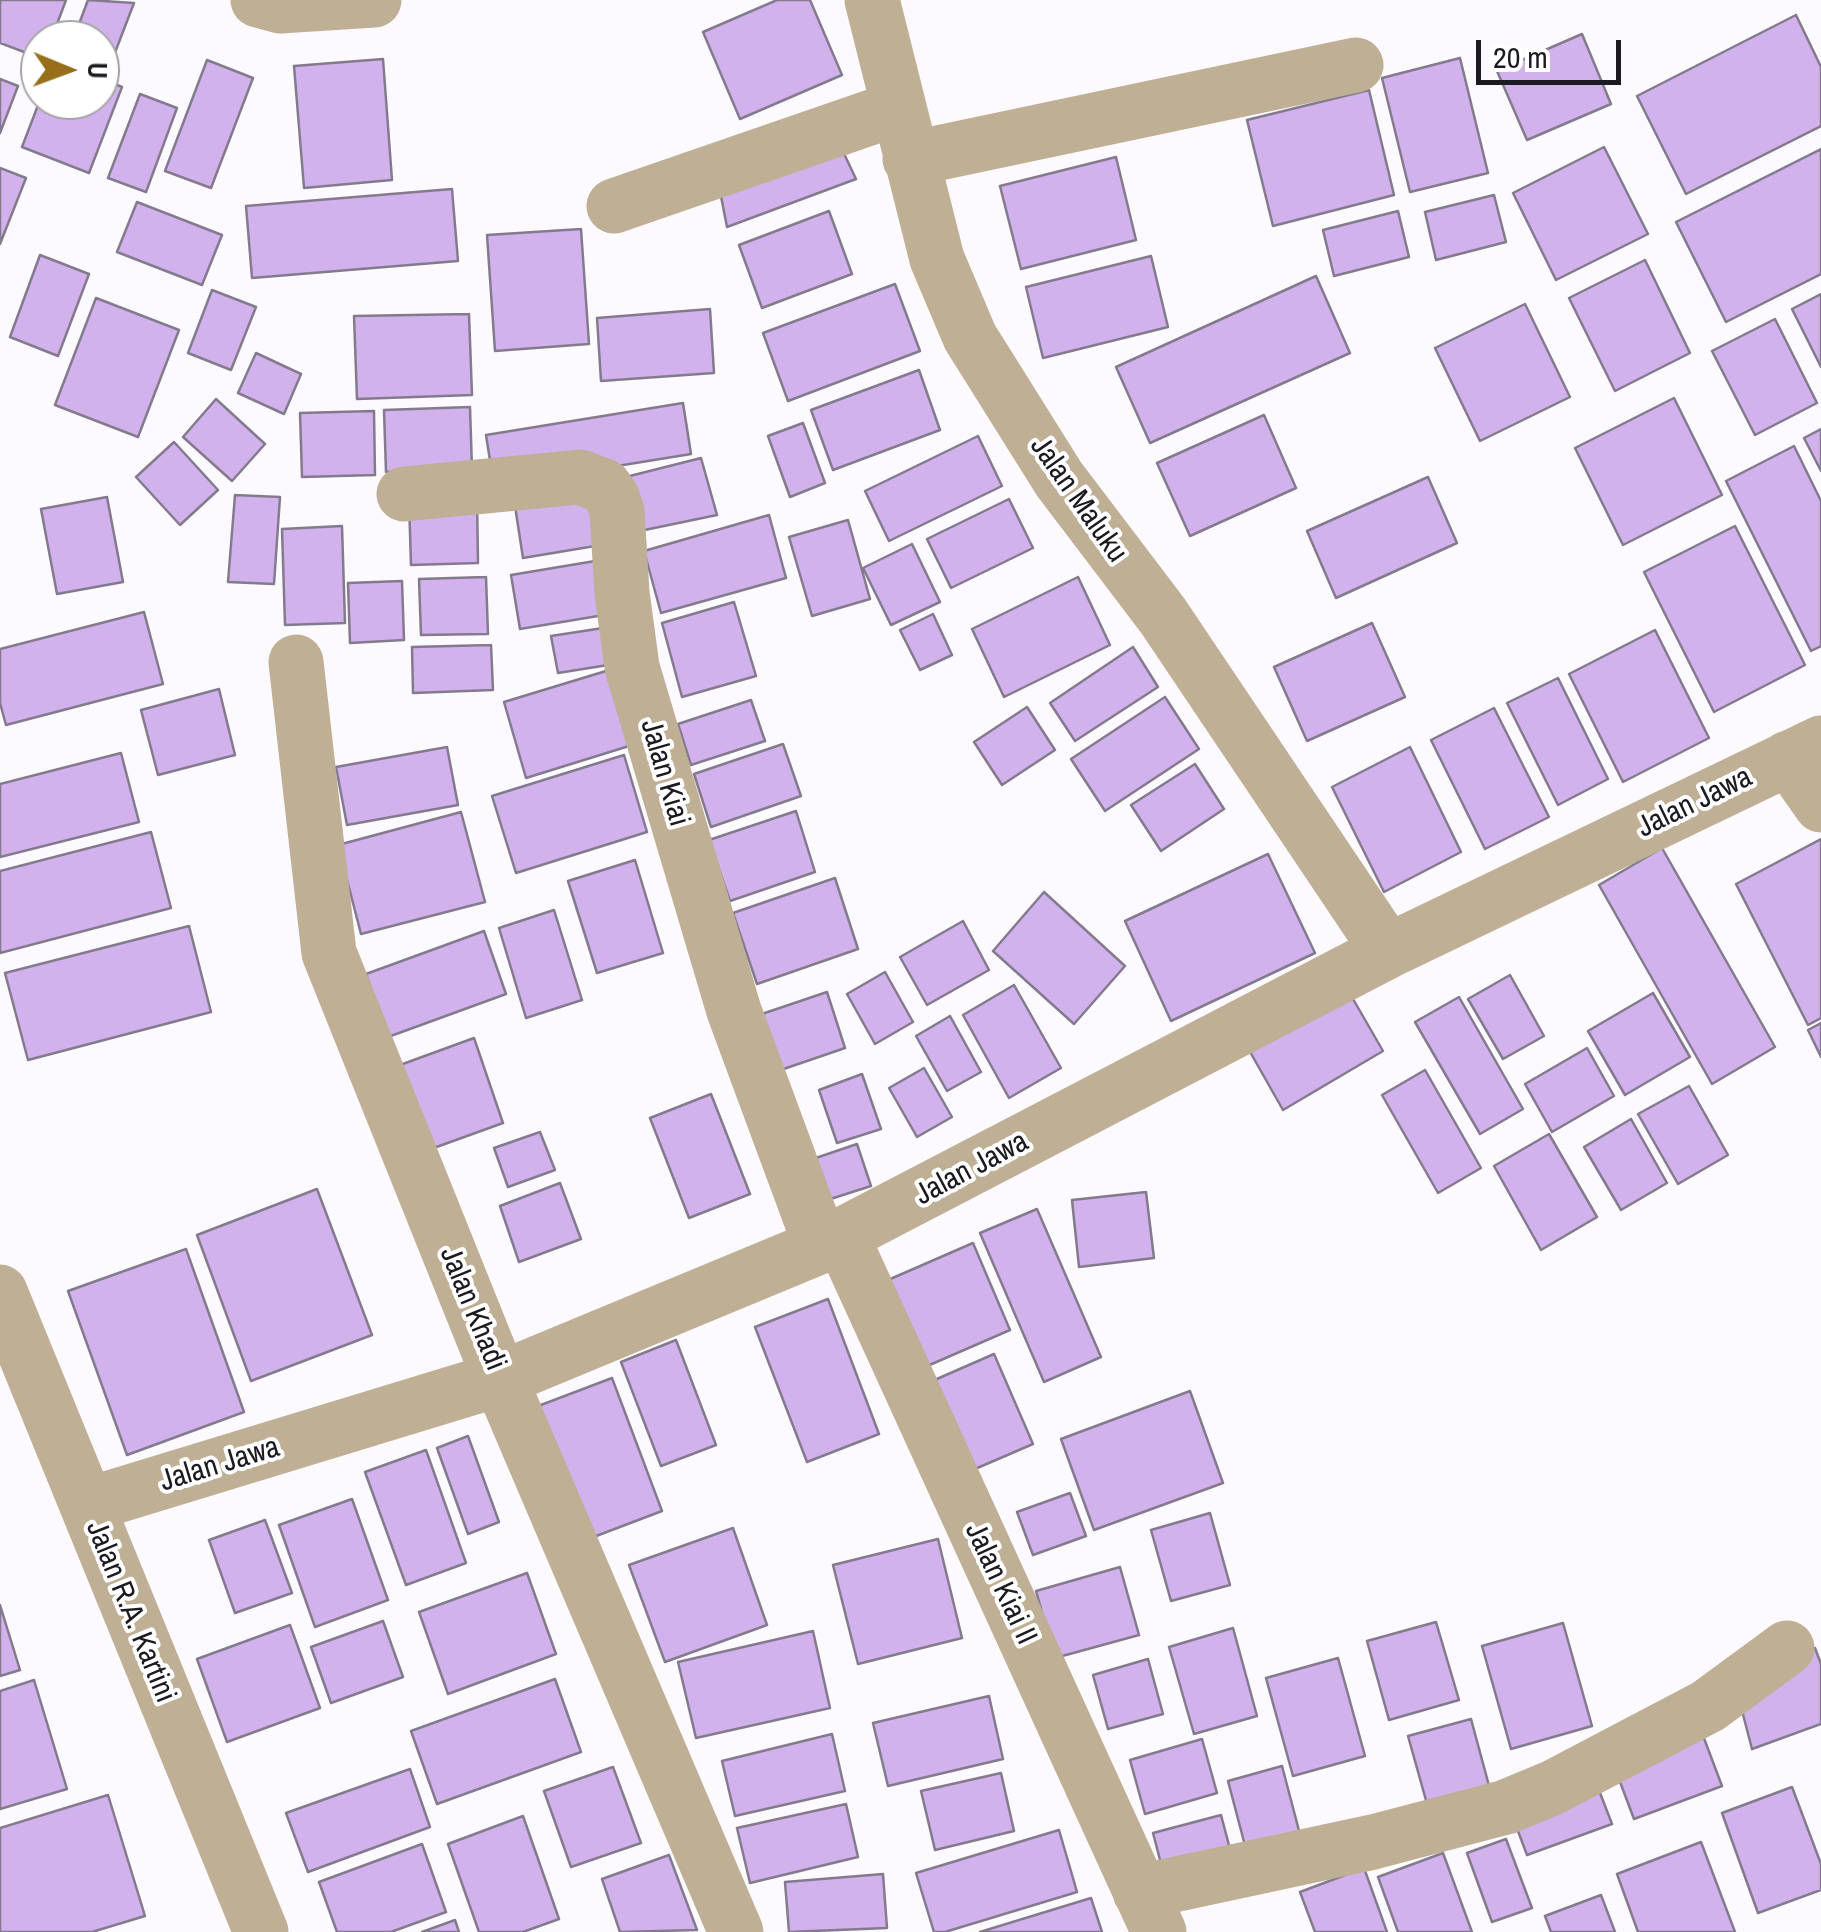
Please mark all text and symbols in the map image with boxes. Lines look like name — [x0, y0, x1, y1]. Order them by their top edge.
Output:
north arrow — [20, 20, 120, 120]
scale bar — [1481, 20, 1626, 82]
text: 20 m — [1493, 37, 1548, 77]
text: U — [79, 62, 117, 79]
street label: Jalan Maluku — [1022, 430, 1134, 570]
street label: Jalan Kiai — [632, 715, 696, 831]
street label: Jalan Jawa — [1632, 760, 1758, 846]
street label: Jalan Jawa — [909, 1124, 1035, 1214]
street label: Jalan Khadi — [431, 1242, 513, 1376]
street label: Jalan Jawa — [156, 1430, 284, 1500]
street label: Jalan R.A. Kartini — [77, 1516, 183, 1708]
street label: Jalan Kiai II — [956, 1518, 1044, 1650]

